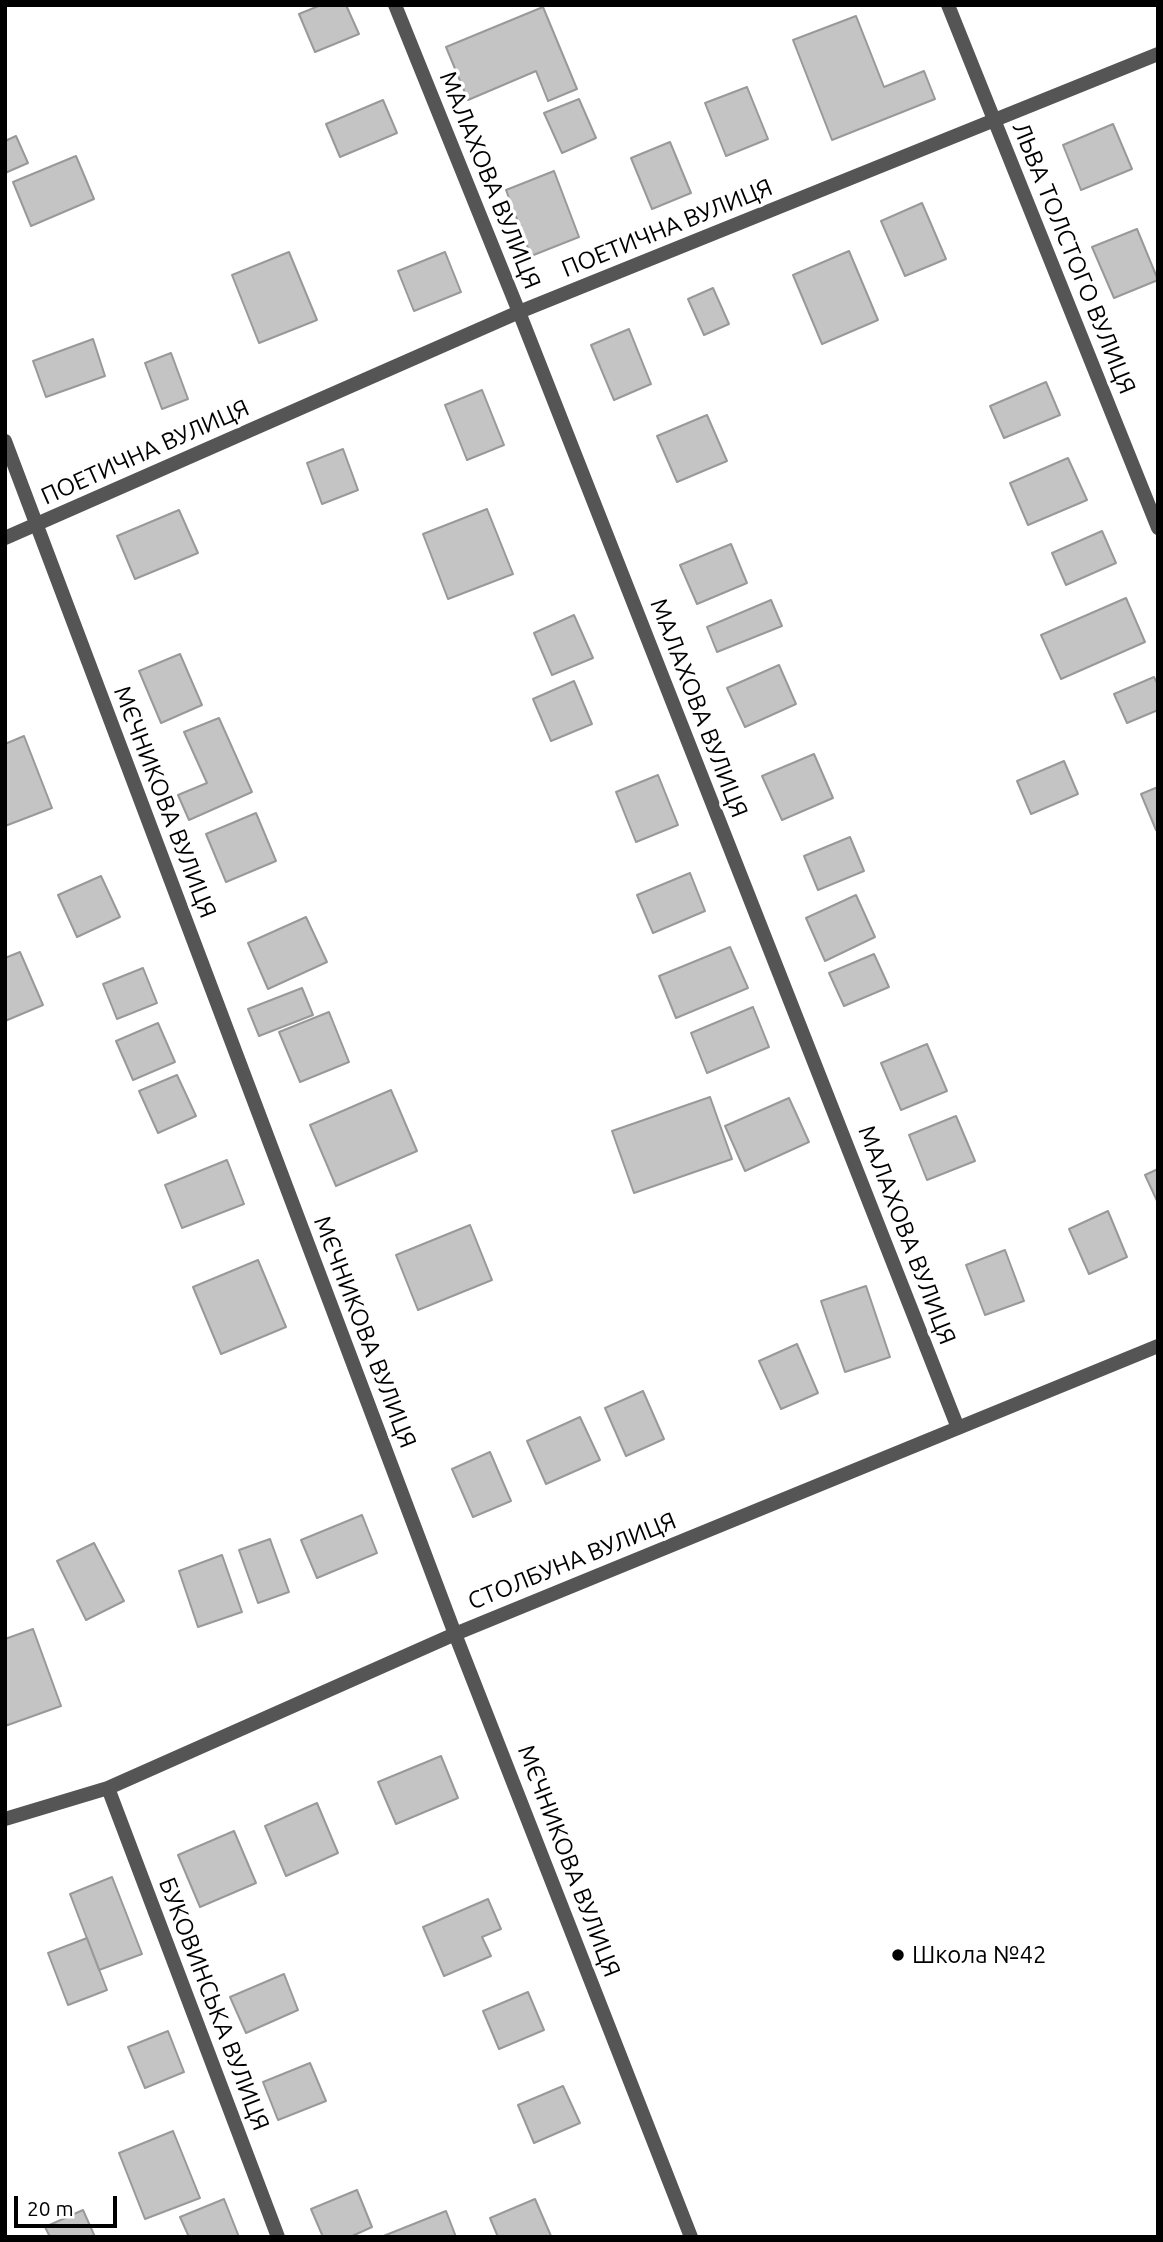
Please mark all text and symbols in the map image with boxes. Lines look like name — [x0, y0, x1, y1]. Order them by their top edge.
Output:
street label: МАЛАХОВА ВУЛИЦЯ — [433, 67, 547, 293]
street label: ЛЬВА ТОЛСТОГО ВУЛИЦЯ — [1006, 118, 1142, 398]
street label: ПОЕТИЧНА ВУЛИЦЯ — [557, 173, 777, 283]
street label: ПОЕТИЧНА ВУЛИЦЯ — [37, 393, 253, 511]
street label: МАЛАХОВА ВУЛИЦЯ — [644, 595, 754, 821]
street label: МЄЧНИКОВА ВУЛИЦЯ — [107, 682, 223, 922]
street label: МАЛАХОВА ВУЛИЦЯ — [852, 1122, 962, 1348]
street label: МЄЧНИКОВА ВУЛИЦЯ — [307, 1212, 423, 1452]
street label: СТОЛБУНА ВУЛИЦЯ — [464, 1506, 680, 1616]
street label: МЄЧНИКОВА ВУЛИЦЯ — [511, 1741, 627, 1981]
street label: БУКОВИНСЬКА ВУЛИЦЯ — [152, 1874, 276, 2134]
place label: Школа №42 — [912, 1941, 1047, 1969]
marker: Школа №42 — [890, 1947, 906, 1963]
scale bar — [18, 2182, 121, 2226]
text: 20 m — [27, 2196, 74, 2220]

